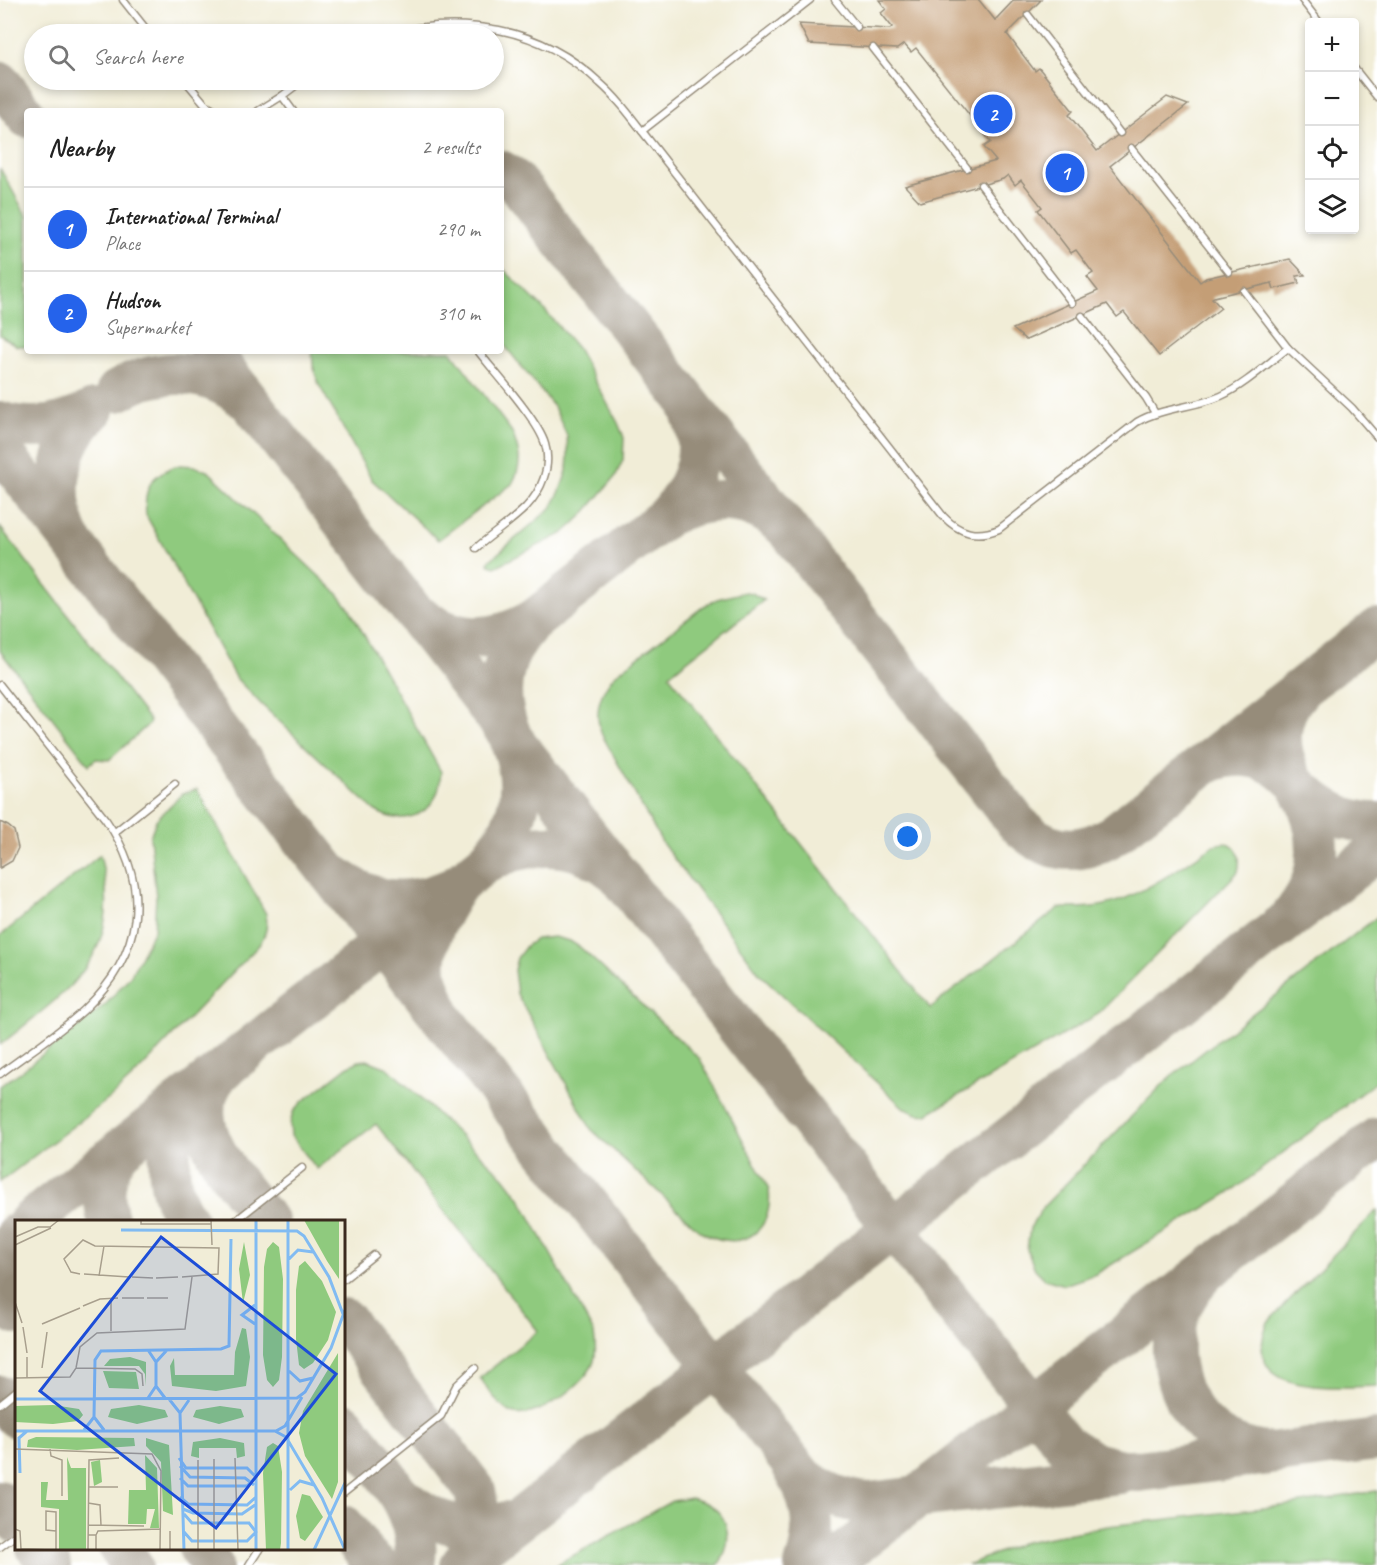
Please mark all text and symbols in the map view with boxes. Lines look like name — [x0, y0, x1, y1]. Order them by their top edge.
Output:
map controls — [1305, 18, 1359, 234]
button: + — [1305, 18, 1359, 72]
search box — [24, 24, 504, 90]
icon: search — [45, 41, 78, 74]
text: Search here — [93, 43, 183, 71]
button: − — [1305, 72, 1359, 126]
pin: 2 — [974, 92, 1012, 136]
button: locate — [1305, 126, 1359, 180]
text: Nearby — [48, 131, 113, 164]
text: 2 results — [421, 135, 480, 160]
pin: 1 — [1046, 150, 1084, 195]
button: layers — [1305, 180, 1359, 234]
text: International Terminal — [105, 203, 277, 231]
text: 1 — [63, 217, 72, 242]
text: 290 m — [437, 217, 480, 242]
text: Place — [105, 231, 140, 256]
text: Hudson — [105, 287, 160, 315]
text: 2 — [63, 301, 72, 326]
text: 310 m — [437, 301, 480, 326]
text: Supermarket — [105, 315, 190, 340]
your location — [893, 822, 922, 851]
inset map — [15, 1220, 345, 1550]

